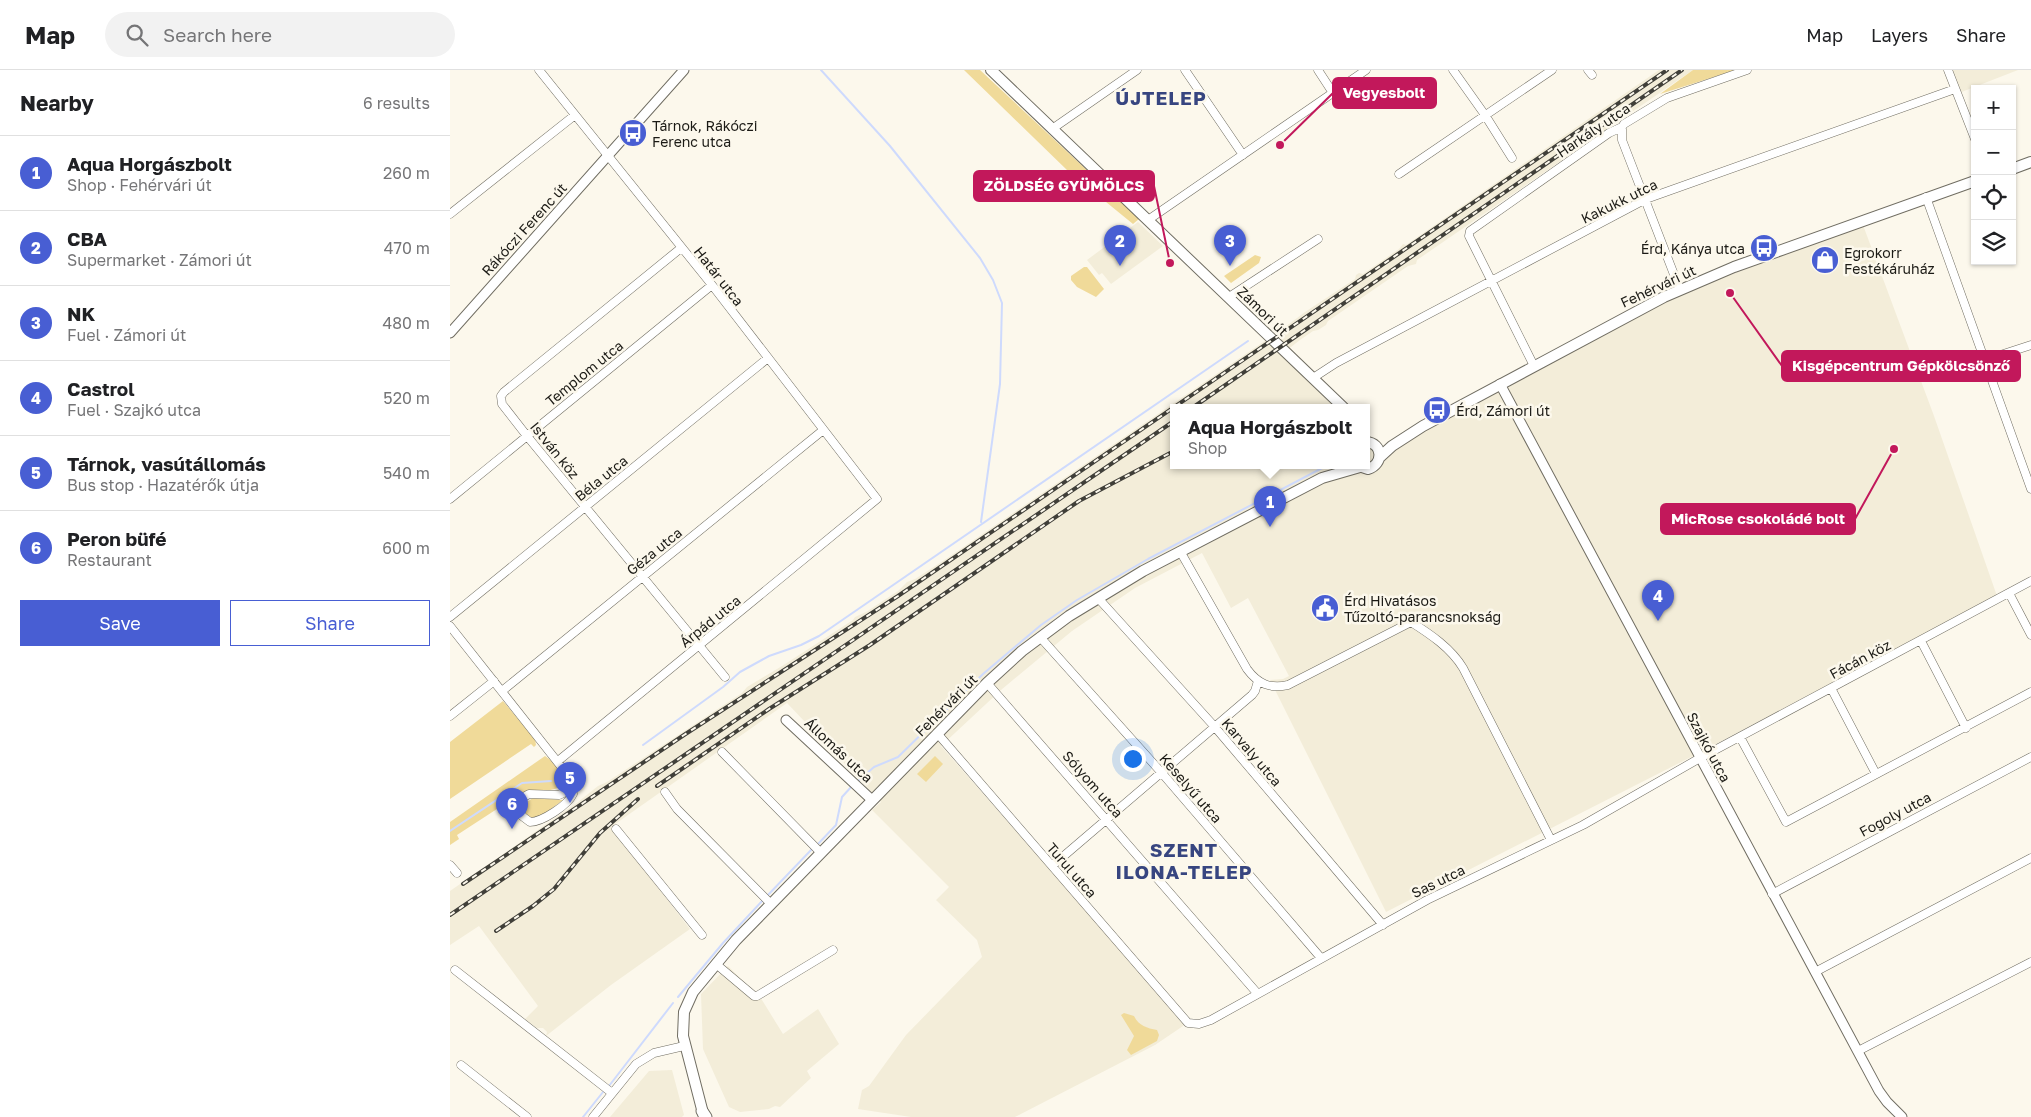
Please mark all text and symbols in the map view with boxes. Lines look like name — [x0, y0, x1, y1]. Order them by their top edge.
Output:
search box — [105, 12, 455, 57]
text: Map — [25, 20, 75, 49]
icon: search — [123, 21, 151, 49]
text: Search here — [163, 23, 272, 46]
text: Map — [1806, 24, 1843, 46]
text: Layers — [1871, 24, 1928, 46]
text: Share — [1956, 24, 2006, 46]
callout: Vegyesbolt — [1333, 78, 1436, 108]
text: Vegyesbolt — [1343, 83, 1425, 101]
map controls — [1971, 85, 2016, 265]
button: + — [1971, 85, 2016, 130]
district label: ÚJTELEP — [1115, 86, 1207, 109]
text: Nearby — [20, 90, 94, 116]
text: 6 results — [363, 93, 430, 113]
street label: Harkály utca — [1553, 99, 1633, 161]
place label: Tárnok, Rákóczi Ferenc utca — [652, 117, 757, 150]
bus stop icon: Tárnok, Rákóczi Ferenc utca — [618, 118, 648, 148]
button: − — [1971, 130, 2016, 175]
text: Aqua Horgászbolt — [67, 152, 232, 175]
text: 1 — [32, 163, 40, 183]
text: 260 m — [383, 163, 430, 183]
callout: ZÖLDSÉG GYÜMÖLCS — [974, 171, 1154, 201]
text: Shop · Fehérvári út — [67, 175, 212, 195]
street label: Kakukk utca — [1578, 175, 1660, 227]
button: locate — [1971, 175, 2016, 220]
text: ZÖLDSÉG GYÜMÖLCS — [984, 176, 1144, 194]
street label: Rákóczi Ferenc út — [478, 179, 570, 279]
button: layers — [1971, 220, 2016, 265]
pin: 2 — [1104, 225, 1136, 266]
pin: 3 — [1214, 225, 1246, 266]
text: CBA — [67, 227, 107, 250]
bus stop icon: Érd, Kánya utca — [1749, 233, 1779, 263]
text: 2 — [31, 238, 41, 258]
text: 470 m — [384, 238, 430, 258]
place label: Érd, Kánya utca — [1641, 240, 1745, 257]
street label: Határ utca — [691, 243, 747, 309]
place label: Egrokorr Festékáruház — [1844, 244, 1935, 277]
shop icon: Egrokorr Festékáruház — [1810, 245, 1840, 275]
text: Supermarket · Zámori út — [67, 250, 252, 270]
street label: Fehérvári út — [1618, 261, 1698, 311]
street label: Zámori út — [1234, 283, 1292, 339]
text: NK — [67, 302, 95, 325]
text: 3 — [31, 313, 41, 333]
text: 480 m — [382, 313, 430, 333]
text: Fuel · Zámori út — [67, 325, 186, 345]
street label: Templom utca — [542, 337, 626, 409]
callout: Kisgépcentrum Gépkölcsönző — [1782, 351, 2020, 381]
text: Kisgépcentrum Gépkölcsönző — [1792, 356, 2011, 374]
text: Castrol — [67, 377, 135, 400]
text: 4 — [31, 388, 41, 408]
text: 520 m — [383, 388, 430, 408]
bus stop icon: Érd, Zámori út — [1422, 395, 1452, 425]
text: Fuel · Szajkó utca — [67, 400, 201, 420]
place label: Érd, Zámori út — [1456, 402, 1550, 419]
popup — [1170, 404, 1370, 469]
text: Aqua Horgászbolt — [1188, 415, 1352, 438]
street label: István köz — [527, 418, 583, 482]
text: Shop — [1188, 438, 1227, 458]
text: Tárnok, vasútállomás — [67, 452, 266, 475]
street label: Béla utca — [571, 452, 631, 504]
text: 5 — [31, 463, 41, 483]
text: 540 m — [383, 463, 430, 483]
text: Bus stop · Hazatérők útja — [67, 475, 259, 495]
pin: 1 — [1254, 486, 1286, 527]
callout: MicRose csokoládé bolt — [1661, 504, 1855, 534]
text: MicRose csokoládé bolt — [1671, 509, 1845, 527]
street label: Géza utca — [623, 524, 685, 578]
text: Peron büfé — [67, 527, 167, 550]
text: 6 — [31, 538, 41, 558]
text: 600 m — [382, 538, 430, 558]
text: Restaurant — [67, 550, 152, 570]
pin: 4 — [1642, 580, 1674, 621]
street label: Árpád utca — [676, 591, 744, 651]
place label: Érd Hivatásos Tűzoltó-parancsnokság — [1344, 592, 1501, 625]
public building icon: Érd Hivatásos Tűzoltó-parancsnokság — [1310, 593, 1340, 623]
button: Save — [20, 600, 220, 646]
button: Share — [230, 600, 430, 646]
street label: Fácán köz — [1827, 636, 1893, 682]
street label: Fehérvári út — [911, 670, 981, 740]
street label: Szajkó utca — [1683, 709, 1735, 785]
street label: Állomás utca — [801, 714, 877, 786]
street label: Karvaly utca — [1219, 714, 1285, 790]
your location — [1120, 746, 1146, 772]
street label: Sólyom utca — [1059, 747, 1127, 821]
street label: Keselyű utca — [1156, 750, 1226, 826]
pin: 5 — [554, 762, 586, 803]
pin: 6 — [496, 788, 528, 829]
street label: Fogoly utca — [1856, 788, 1934, 840]
district label: SZENT ILONA-TELEP — [1115, 838, 1253, 883]
street label: Turul utca — [1043, 839, 1101, 901]
street label: Sas utca — [1408, 861, 1468, 901]

